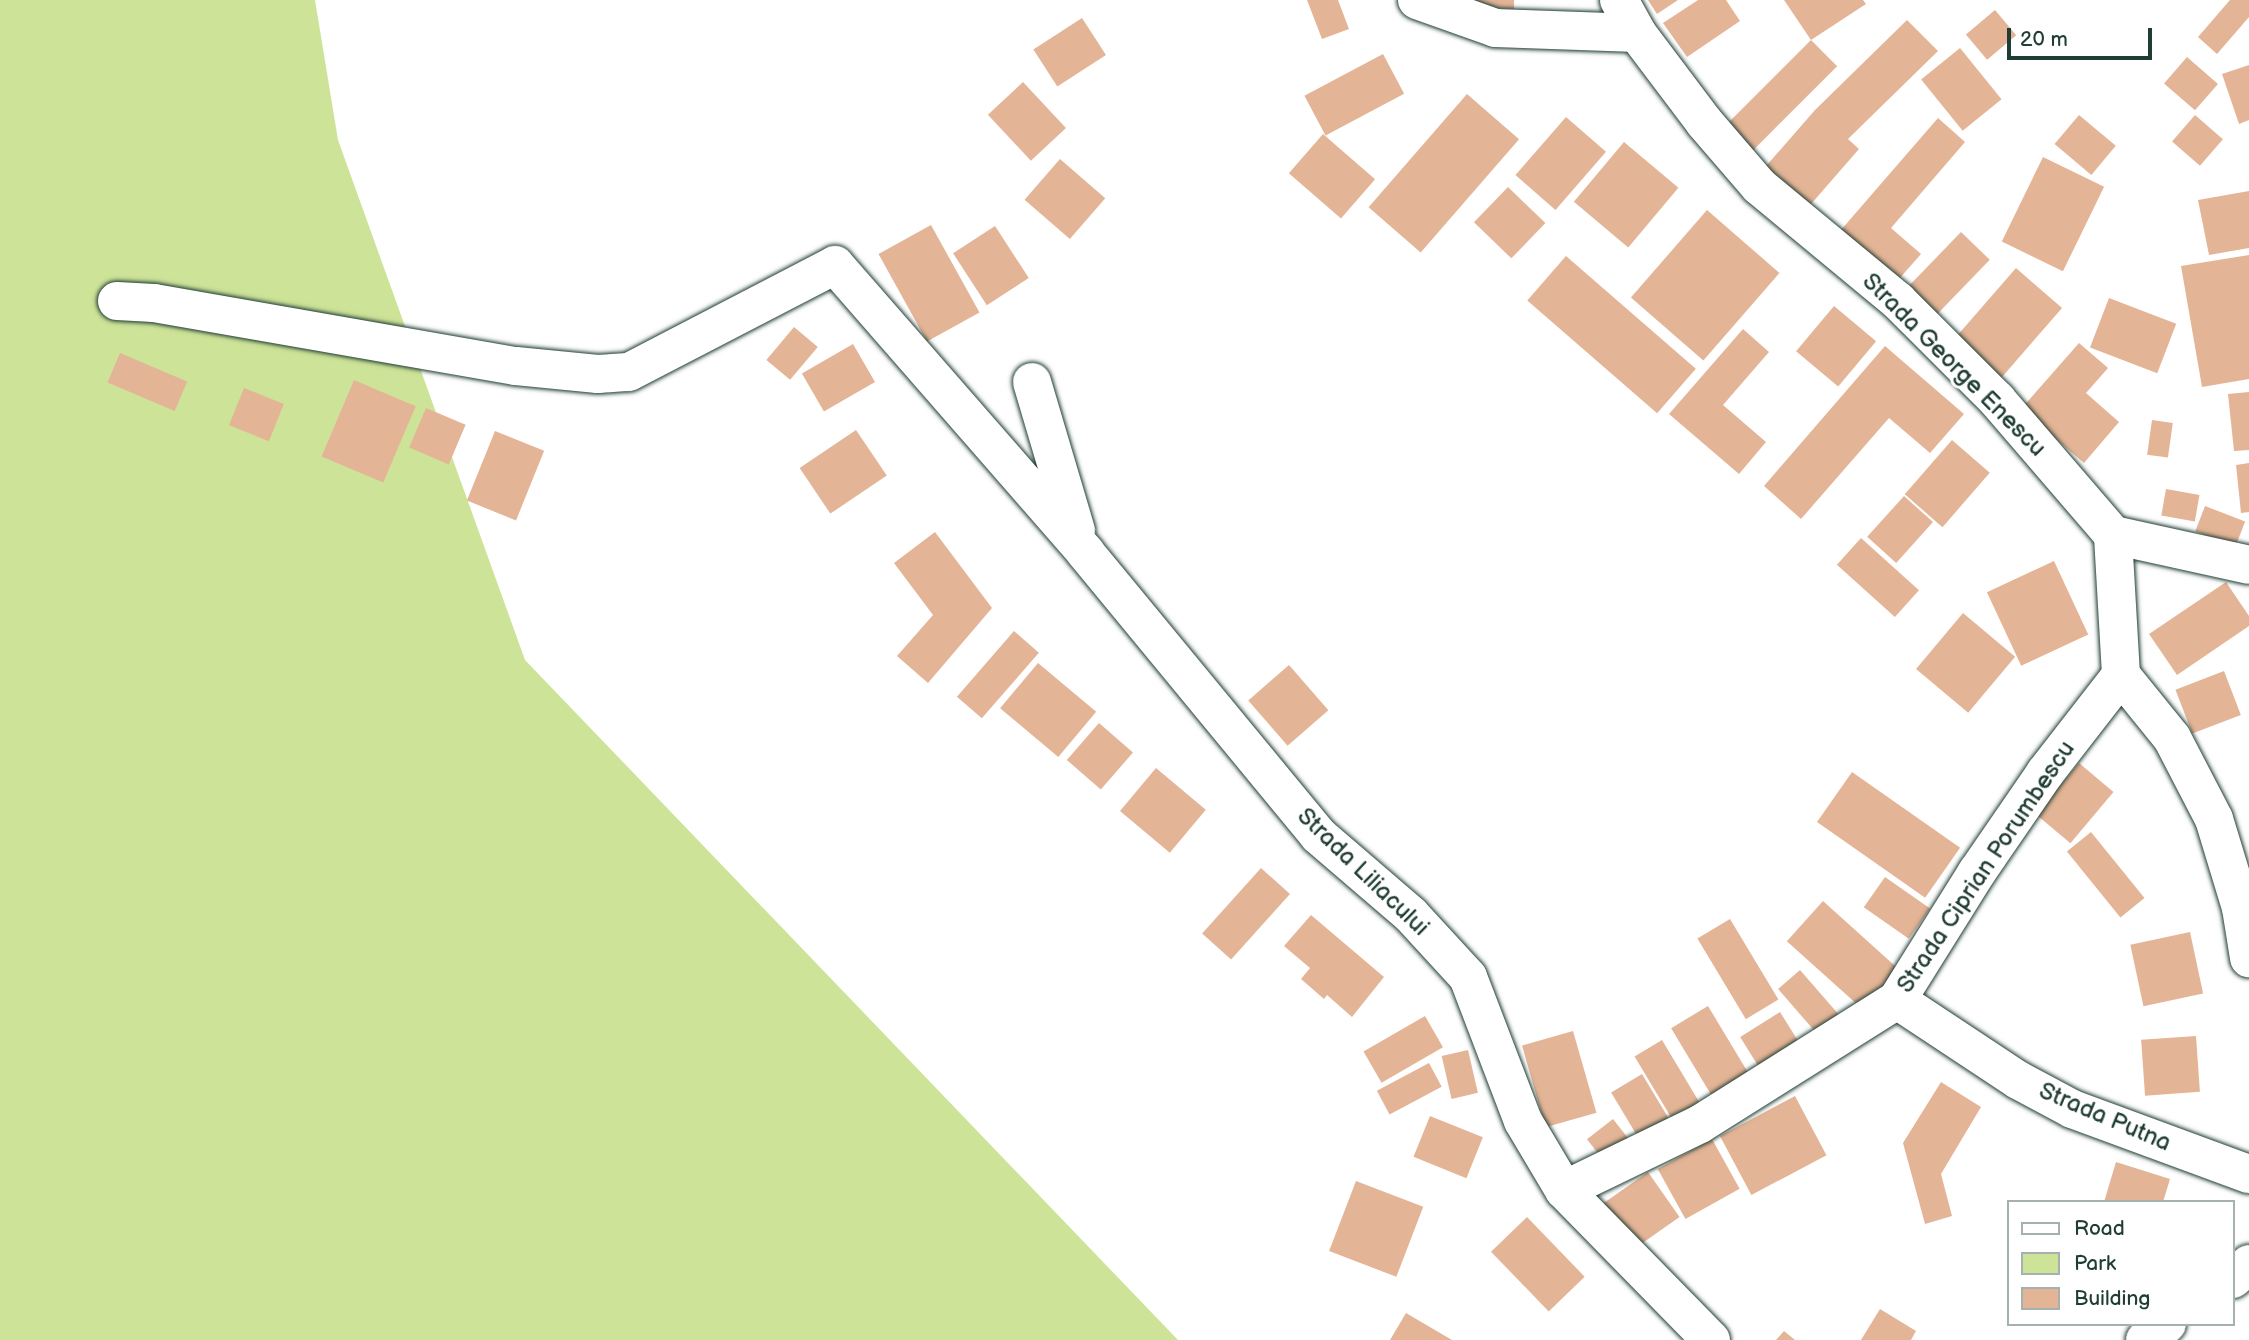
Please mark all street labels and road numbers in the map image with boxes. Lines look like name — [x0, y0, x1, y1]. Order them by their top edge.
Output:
street label: Strada George Enescu — [1856, 267, 2052, 463]
street label: Strada Ciprian Porumbescu — [1891, 736, 2081, 998]
street label: Strada Liliacului — [1291, 802, 1435, 942]
street label: Strada Putna — [2035, 1076, 2175, 1158]

